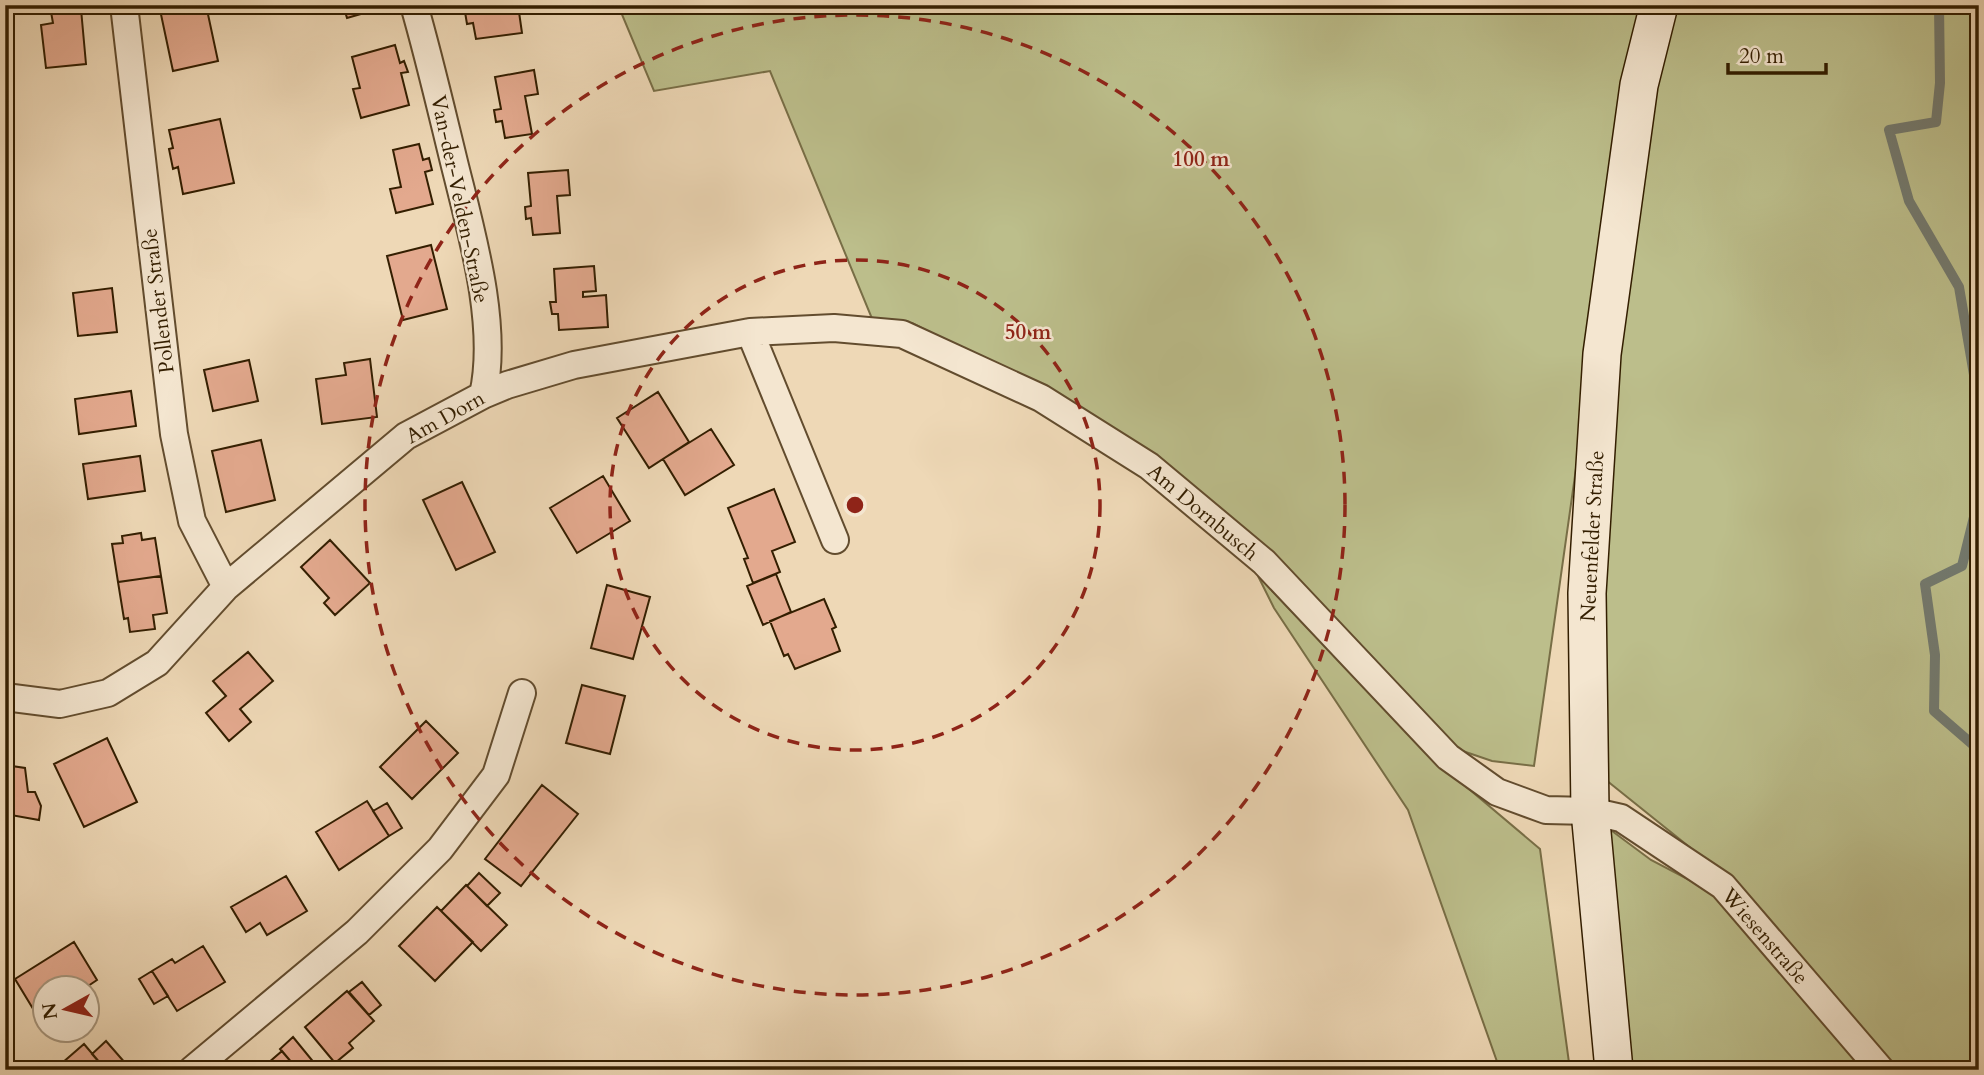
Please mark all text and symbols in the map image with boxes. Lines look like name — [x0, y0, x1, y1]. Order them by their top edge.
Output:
scale bar — [1728, 32, 1826, 76]
text: 20 m — [1739, 42, 1784, 71]
street label: Van-der-Velden-Straße — [423, 93, 496, 306]
text: 100 m — [1172, 145, 1230, 174]
street label: Pollender Straße — [135, 227, 182, 375]
text: 50 m — [1005, 318, 1052, 347]
street label: Am Dorn — [400, 384, 490, 451]
street label: Neuenfelder Straße — [1574, 450, 1611, 623]
street label: Am Dornbusch — [1141, 457, 1265, 568]
centre of rings — [843, 493, 867, 517]
street label: Wiesenstraße — [1714, 881, 1815, 991]
north arrow — [32, 974, 102, 1044]
text: N — [36, 1001, 64, 1021]

